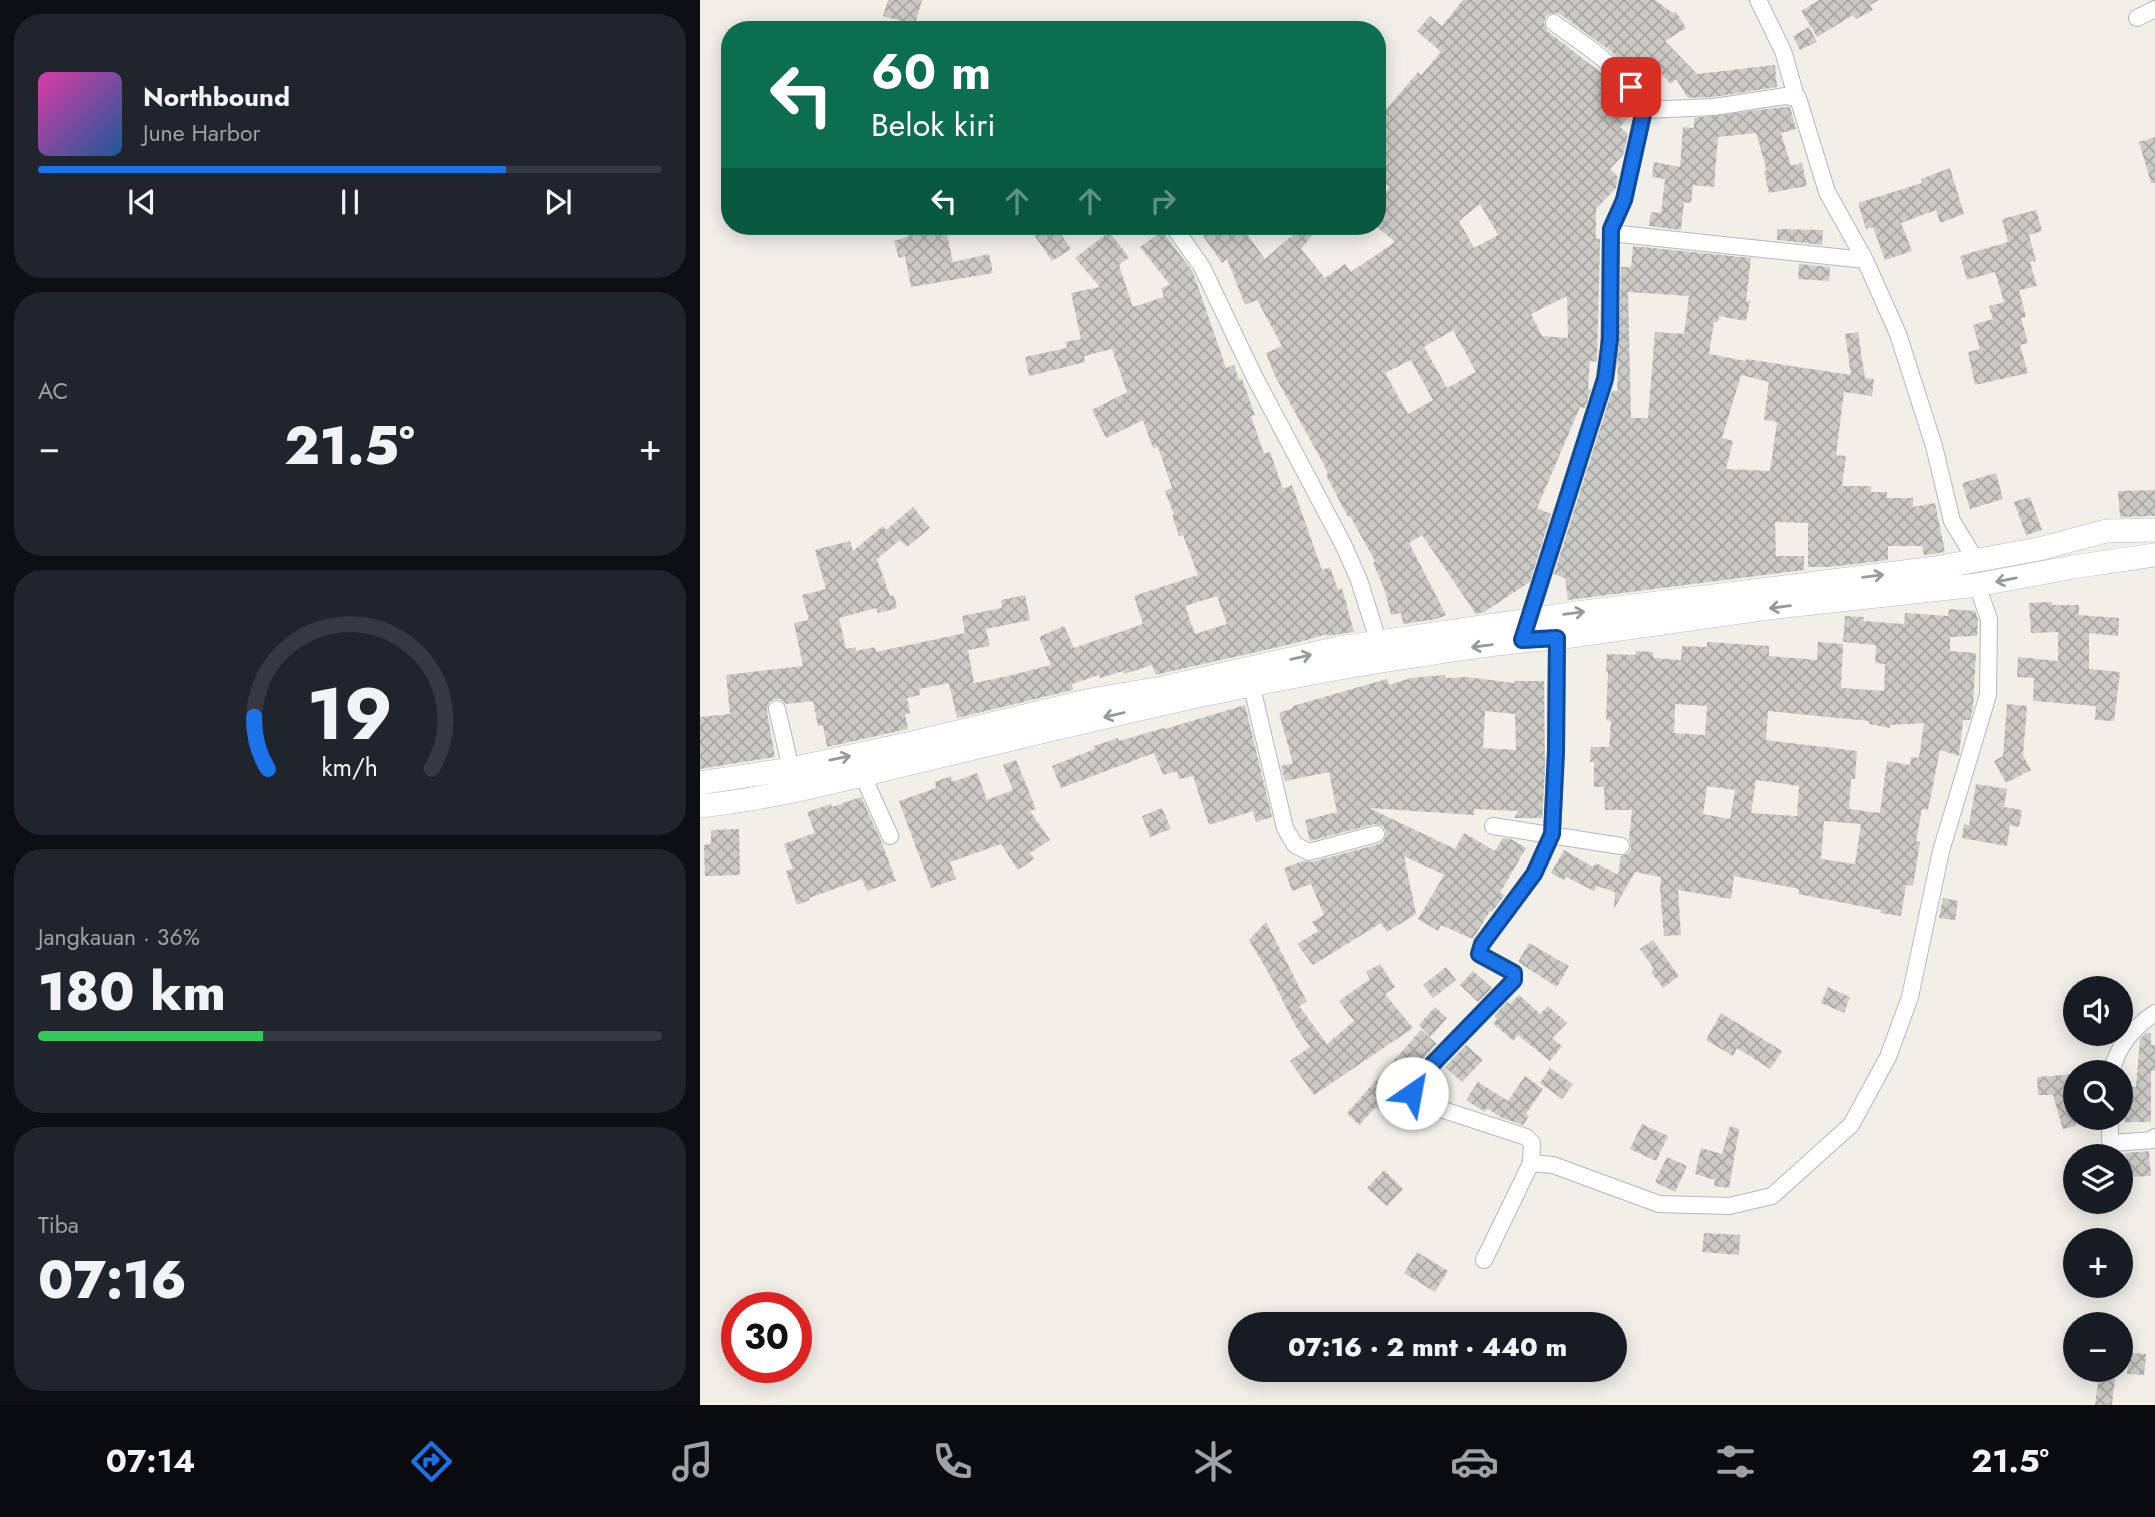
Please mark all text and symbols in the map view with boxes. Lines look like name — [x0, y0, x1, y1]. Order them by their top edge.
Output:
text: 60 m — [871, 37, 991, 107]
icon: left — [756, 49, 847, 140]
pin — [1601, 57, 1661, 117]
icon: arrive — [1612, 68, 1650, 106]
text: Northbound — [143, 78, 290, 116]
text: Belok kiri — [871, 102, 996, 148]
text: June Harbor — [143, 116, 260, 150]
icon: left — [925, 182, 963, 220]
icon: ahead — [998, 182, 1036, 220]
icon: ahead — [1071, 182, 1109, 220]
icon: right — [1144, 182, 1182, 220]
icon: previous — [123, 183, 161, 221]
icon: pause — [331, 183, 369, 221]
icon: next — [539, 183, 577, 221]
text: AC — [38, 374, 68, 408]
text: 21.5° — [284, 408, 415, 484]
text: − — [38, 419, 60, 474]
text: + — [639, 419, 662, 474]
one-way arrow — [1861, 570, 1883, 583]
one-way arrow — [1995, 573, 2018, 587]
one-way arrow — [1769, 600, 1792, 613]
one-way arrow — [1562, 607, 1585, 620]
one-way arrow — [1471, 640, 1494, 653]
one-way arrow — [1289, 649, 1312, 663]
text: 19 — [307, 661, 393, 766]
one-way arrow — [1103, 708, 1126, 722]
text: km/h — [322, 748, 378, 784]
one-way arrow — [828, 751, 851, 765]
text: Jangkauan · 36% — [38, 920, 200, 954]
text: 180 km — [38, 954, 226, 1030]
map controls — [2063, 976, 2133, 1382]
button: sound — [2063, 976, 2133, 1046]
position arrow — [1375, 1056, 1449, 1130]
button: search — [2063, 1060, 2133, 1130]
button: layers — [2063, 1144, 2133, 1214]
text: Tiba — [38, 1208, 79, 1242]
button: + — [2063, 1228, 2133, 1298]
text: 07:16 — [38, 1242, 187, 1318]
speed limit sign: 30 — [721, 1292, 812, 1383]
button: − — [2063, 1312, 2133, 1382]
text: 07:16 · 2 mnt · 440 m — [1288, 1328, 1567, 1366]
icon: directions — [407, 1437, 456, 1486]
icon: music — [668, 1437, 717, 1486]
icon: phone — [928, 1437, 977, 1486]
icon: climate — [1189, 1437, 1238, 1486]
icon: car — [1450, 1437, 1499, 1486]
icon: filters — [1711, 1437, 1760, 1486]
text: 07:14 — [106, 1438, 195, 1484]
text: 21.5° — [1971, 1438, 2049, 1484]

